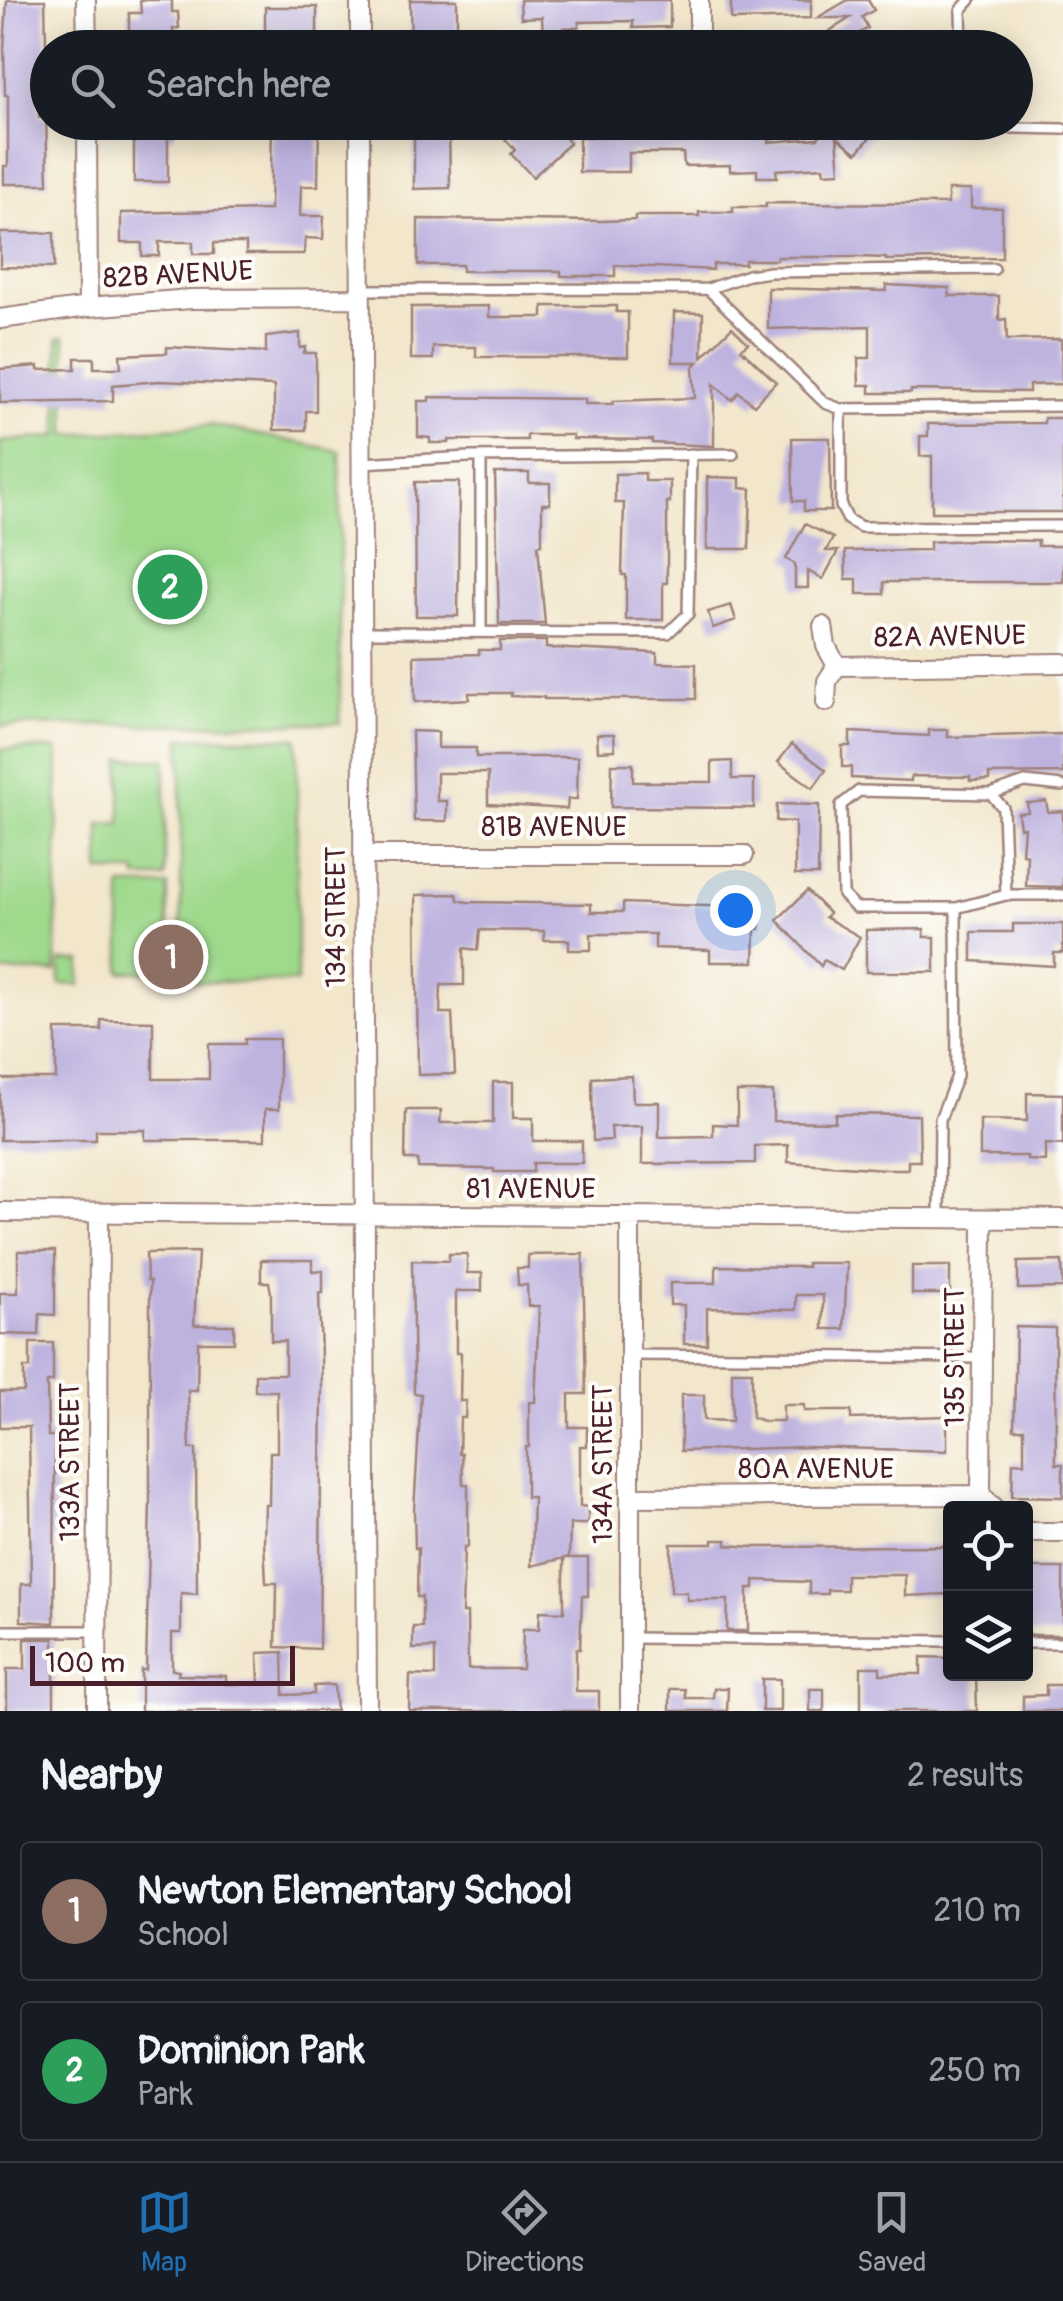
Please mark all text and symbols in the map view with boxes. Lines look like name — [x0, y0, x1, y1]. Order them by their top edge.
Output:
search box — [30, 30, 1033, 140]
icon: search — [65, 58, 120, 113]
text: Search here — [145, 61, 331, 109]
street label: 82B AVENUE — [102, 254, 254, 296]
pin: 2 — [138, 550, 202, 624]
street label: 82A AVENUE — [873, 618, 1027, 656]
street label: 81B AVENUE — [481, 810, 627, 845]
street label: 134 STREET — [319, 846, 354, 988]
your location — [710, 885, 761, 936]
pin: 1 — [138, 920, 204, 994]
street label: 81 AVENUE — [466, 1172, 596, 1207]
street label: 135 STREET — [938, 1287, 973, 1427]
street label: 133A STREET — [53, 1382, 88, 1542]
street label: 134A STREET — [586, 1384, 621, 1544]
street label: 80A AVENUE — [738, 1452, 894, 1487]
map controls — [943, 1501, 1033, 1681]
button: locate — [943, 1501, 1033, 1591]
button: layers — [943, 1591, 1033, 1681]
scale bar — [30, 1641, 295, 1686]
text: 100 m — [45, 1646, 125, 1681]
text: Nearby — [40, 1750, 162, 1802]
text: 2 results — [907, 1756, 1023, 1796]
text: Newton Elementary School — [137, 1867, 572, 1915]
text: 1 — [68, 1891, 81, 1931]
text: 210 m — [933, 1891, 1021, 1931]
text: School — [137, 1915, 229, 1955]
text: Dominion Park — [137, 2027, 365, 2075]
text: 2 — [66, 2051, 83, 2091]
text: 250 m — [929, 2051, 1021, 2091]
text: Park — [137, 2075, 193, 2115]
tab: Map — [137, 2185, 192, 2280]
tab: Directions — [465, 2185, 584, 2280]
tab: Saved — [857, 2185, 926, 2280]

